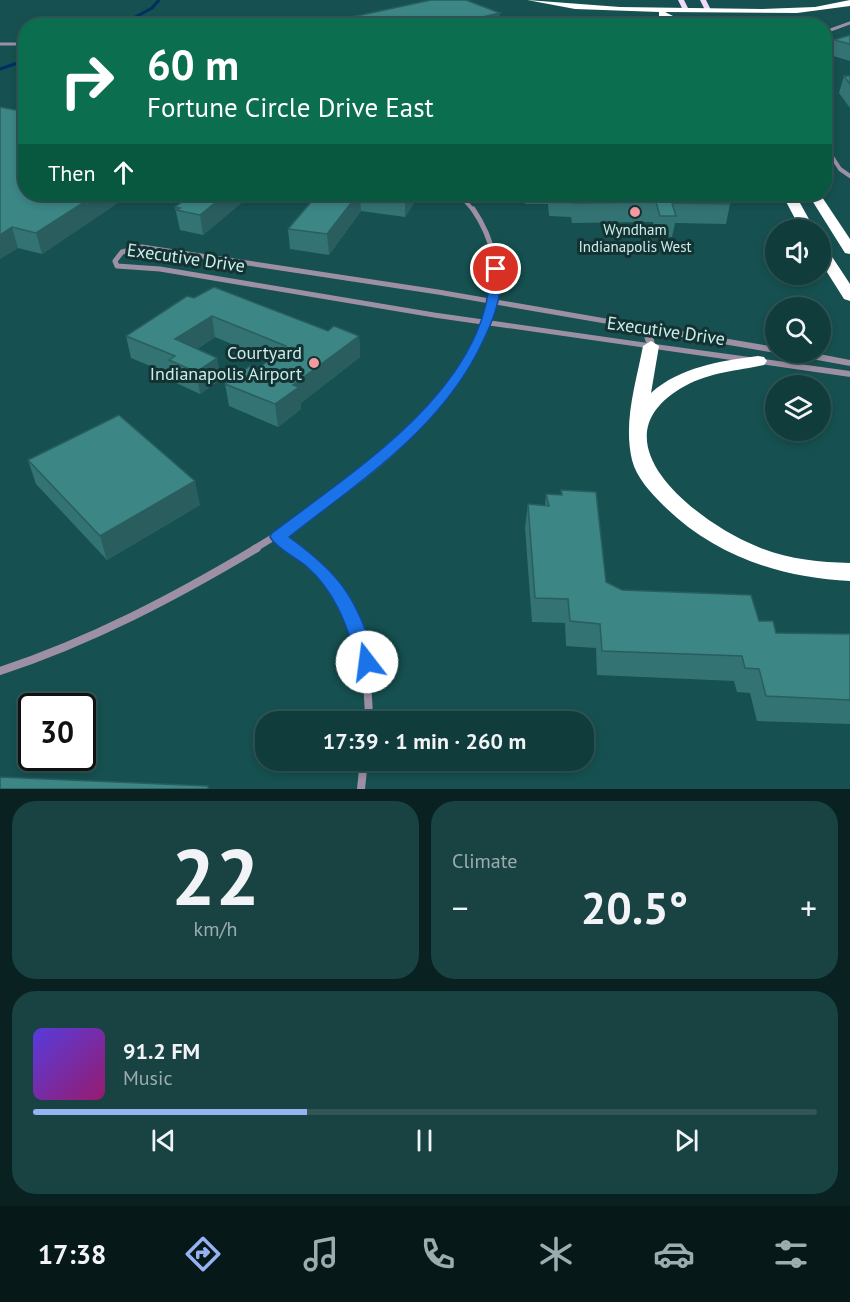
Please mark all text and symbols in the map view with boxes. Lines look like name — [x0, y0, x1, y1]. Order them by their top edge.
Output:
text: 60 m — [147, 37, 239, 92]
icon: right — [48, 42, 126, 120]
text: Fortune Circle Drive East — [147, 90, 434, 124]
icon: ahead — [107, 156, 140, 189]
text: Then — [48, 159, 95, 187]
marker: Wyndham Indianapolis West — [628, 205, 642, 219]
map controls — [765, 219, 831, 441]
button: sound — [765, 219, 831, 285]
place label: Wyndham Indianapolis West — [578, 220, 692, 256]
street label: Executive Drive — [126, 238, 247, 277]
pin — [470, 243, 521, 294]
icon: arrive — [479, 252, 512, 285]
button: search — [765, 297, 831, 363]
street label: Executive Drive — [606, 311, 727, 350]
place label: Courtyard Indianapolis Airport — [150, 341, 302, 385]
marker: Courtyard Indianapolis Airport — [307, 356, 321, 370]
button: layers — [765, 375, 831, 441]
position arrow — [335, 630, 399, 694]
speed limit sign: 30 — [18, 693, 96, 771]
text: 17:39 · 1 min · 260 m — [323, 727, 526, 755]
text: 22 — [171, 826, 260, 927]
text: Climate — [452, 848, 518, 874]
text: 20.5° — [581, 878, 688, 936]
text: − — [452, 886, 469, 929]
text: + — [800, 886, 817, 929]
text: km/h — [194, 916, 237, 942]
text: 91.2 FM — [123, 1037, 200, 1065]
text: Music — [123, 1065, 172, 1091]
icon: previous — [147, 1124, 180, 1157]
icon: pause — [408, 1124, 441, 1157]
icon: next — [670, 1124, 703, 1157]
icon: directions — [182, 1233, 224, 1275]
icon: music — [300, 1233, 342, 1275]
icon: phone — [417, 1233, 459, 1275]
icon: climate — [535, 1233, 577, 1275]
icon: car — [653, 1233, 695, 1275]
icon: filters — [770, 1233, 812, 1275]
text: 17:38 — [38, 1237, 106, 1271]

